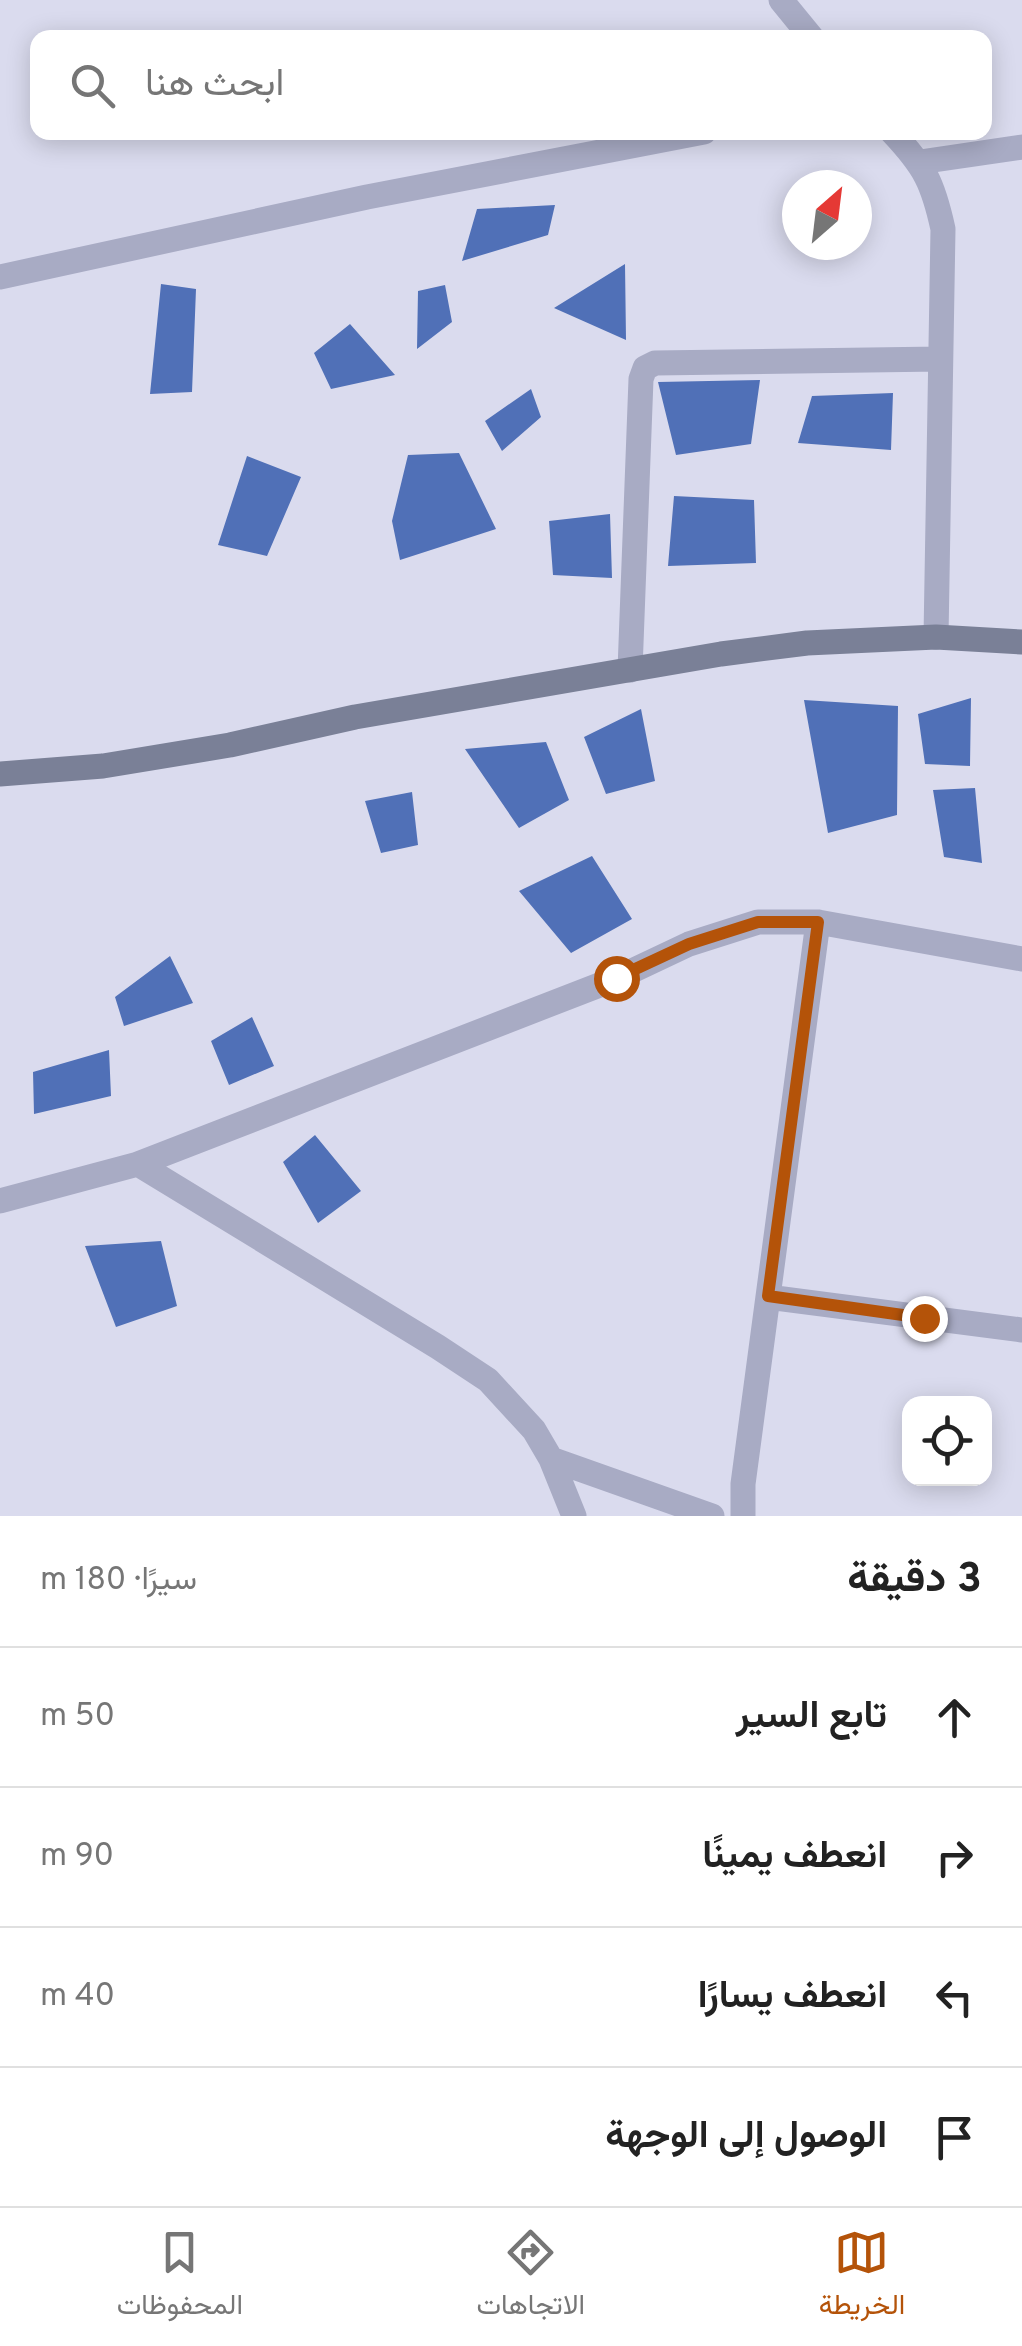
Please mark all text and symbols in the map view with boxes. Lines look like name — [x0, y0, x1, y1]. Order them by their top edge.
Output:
search box — [30, 30, 992, 140]
icon: search — [65, 58, 120, 113]
text: ابحث هنا — [145, 61, 284, 110]
north arrow — [782, 170, 872, 260]
route start — [594, 956, 640, 1002]
route end — [902, 1296, 948, 1342]
map controls — [902, 1396, 992, 1486]
button: locate — [902, 1396, 992, 1486]
text: 3 دقيقة — [847, 1554, 982, 1607]
text: سيرًا · 180 m — [40, 1561, 197, 1601]
icon: ahead — [927, 1690, 982, 1745]
text: تابع السير — [736, 1693, 887, 1742]
text: 50 m — [40, 1697, 115, 1737]
icon: right — [927, 1830, 982, 1885]
text: انعطف يمينًا — [702, 1833, 887, 1882]
text: 90 m — [40, 1837, 114, 1877]
icon: left — [927, 1970, 982, 2025]
text: انعطف يسارًا — [698, 1973, 887, 2022]
text: 40 m — [40, 1977, 115, 2017]
icon: arrive — [927, 2110, 982, 2165]
text: الوصول إلى الوجهة — [605, 2113, 887, 2162]
tab: المحفوظات — [117, 2225, 243, 2329]
tab: الاتجاهات — [476, 2225, 585, 2329]
tab: الخريطة — [819, 2225, 905, 2329]

